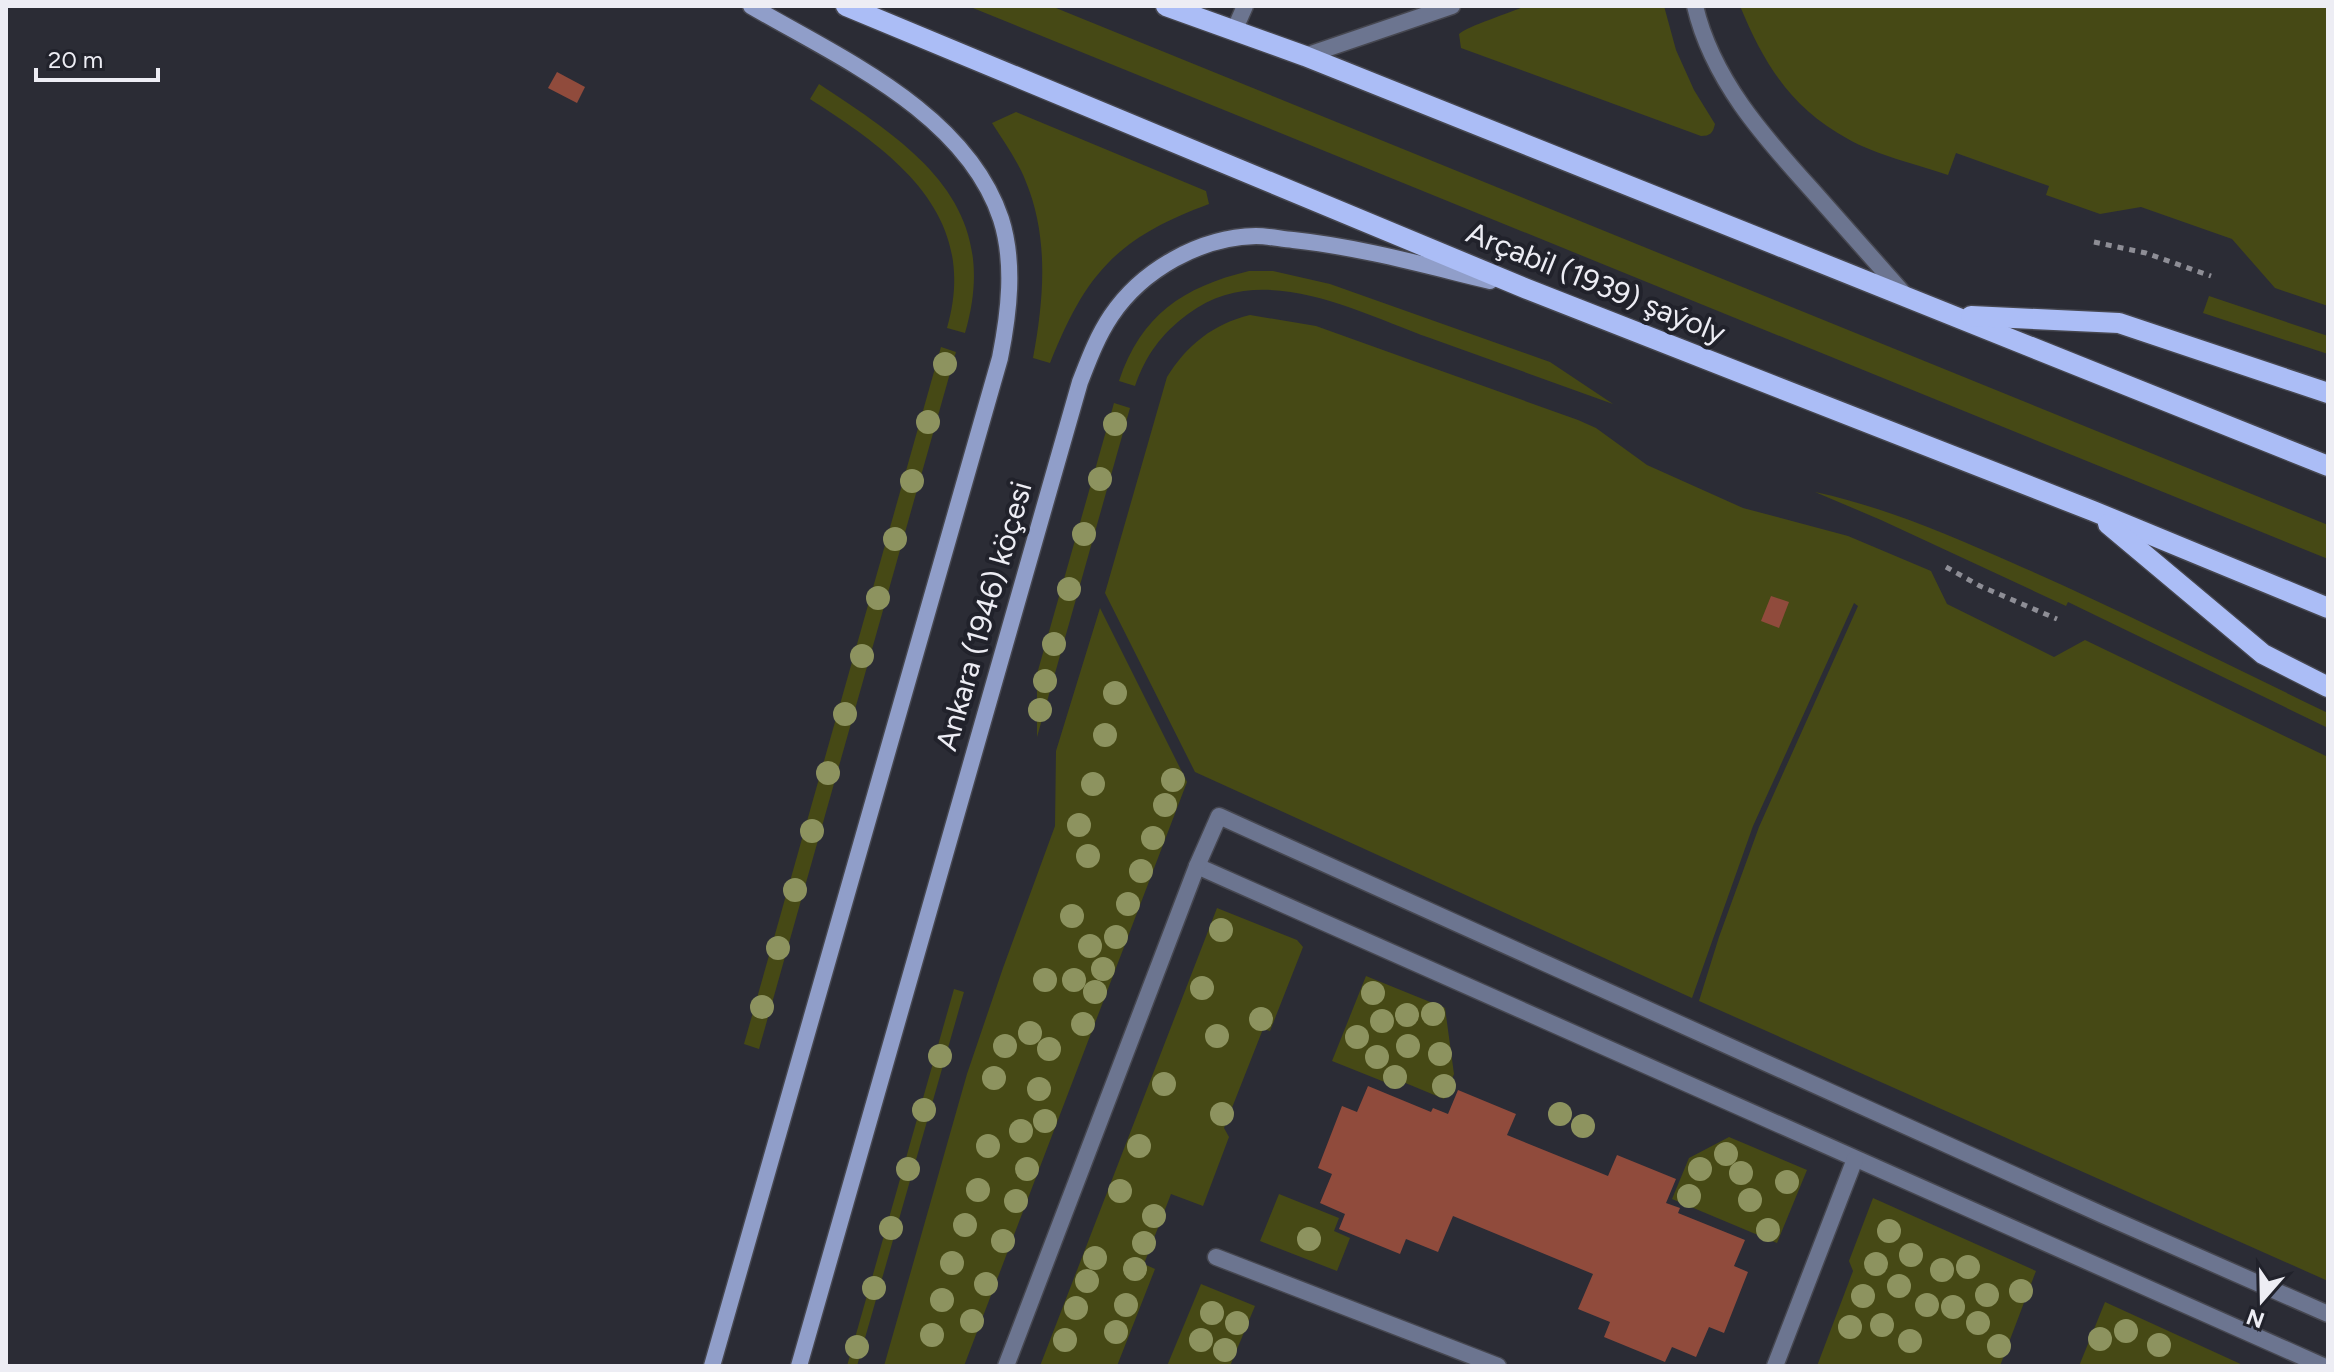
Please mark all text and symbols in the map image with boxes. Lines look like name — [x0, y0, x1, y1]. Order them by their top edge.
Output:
scale bar — [36, 32, 158, 82]
text: 20 m — [48, 45, 103, 74]
street label: Arçabil (1939) şaýoly — [1461, 214, 1731, 351]
street label: Ankara (1946) köçesi — [927, 477, 1040, 755]
north arrow — [2222, 1260, 2302, 1340]
text: N — [2243, 1303, 2268, 1334]

